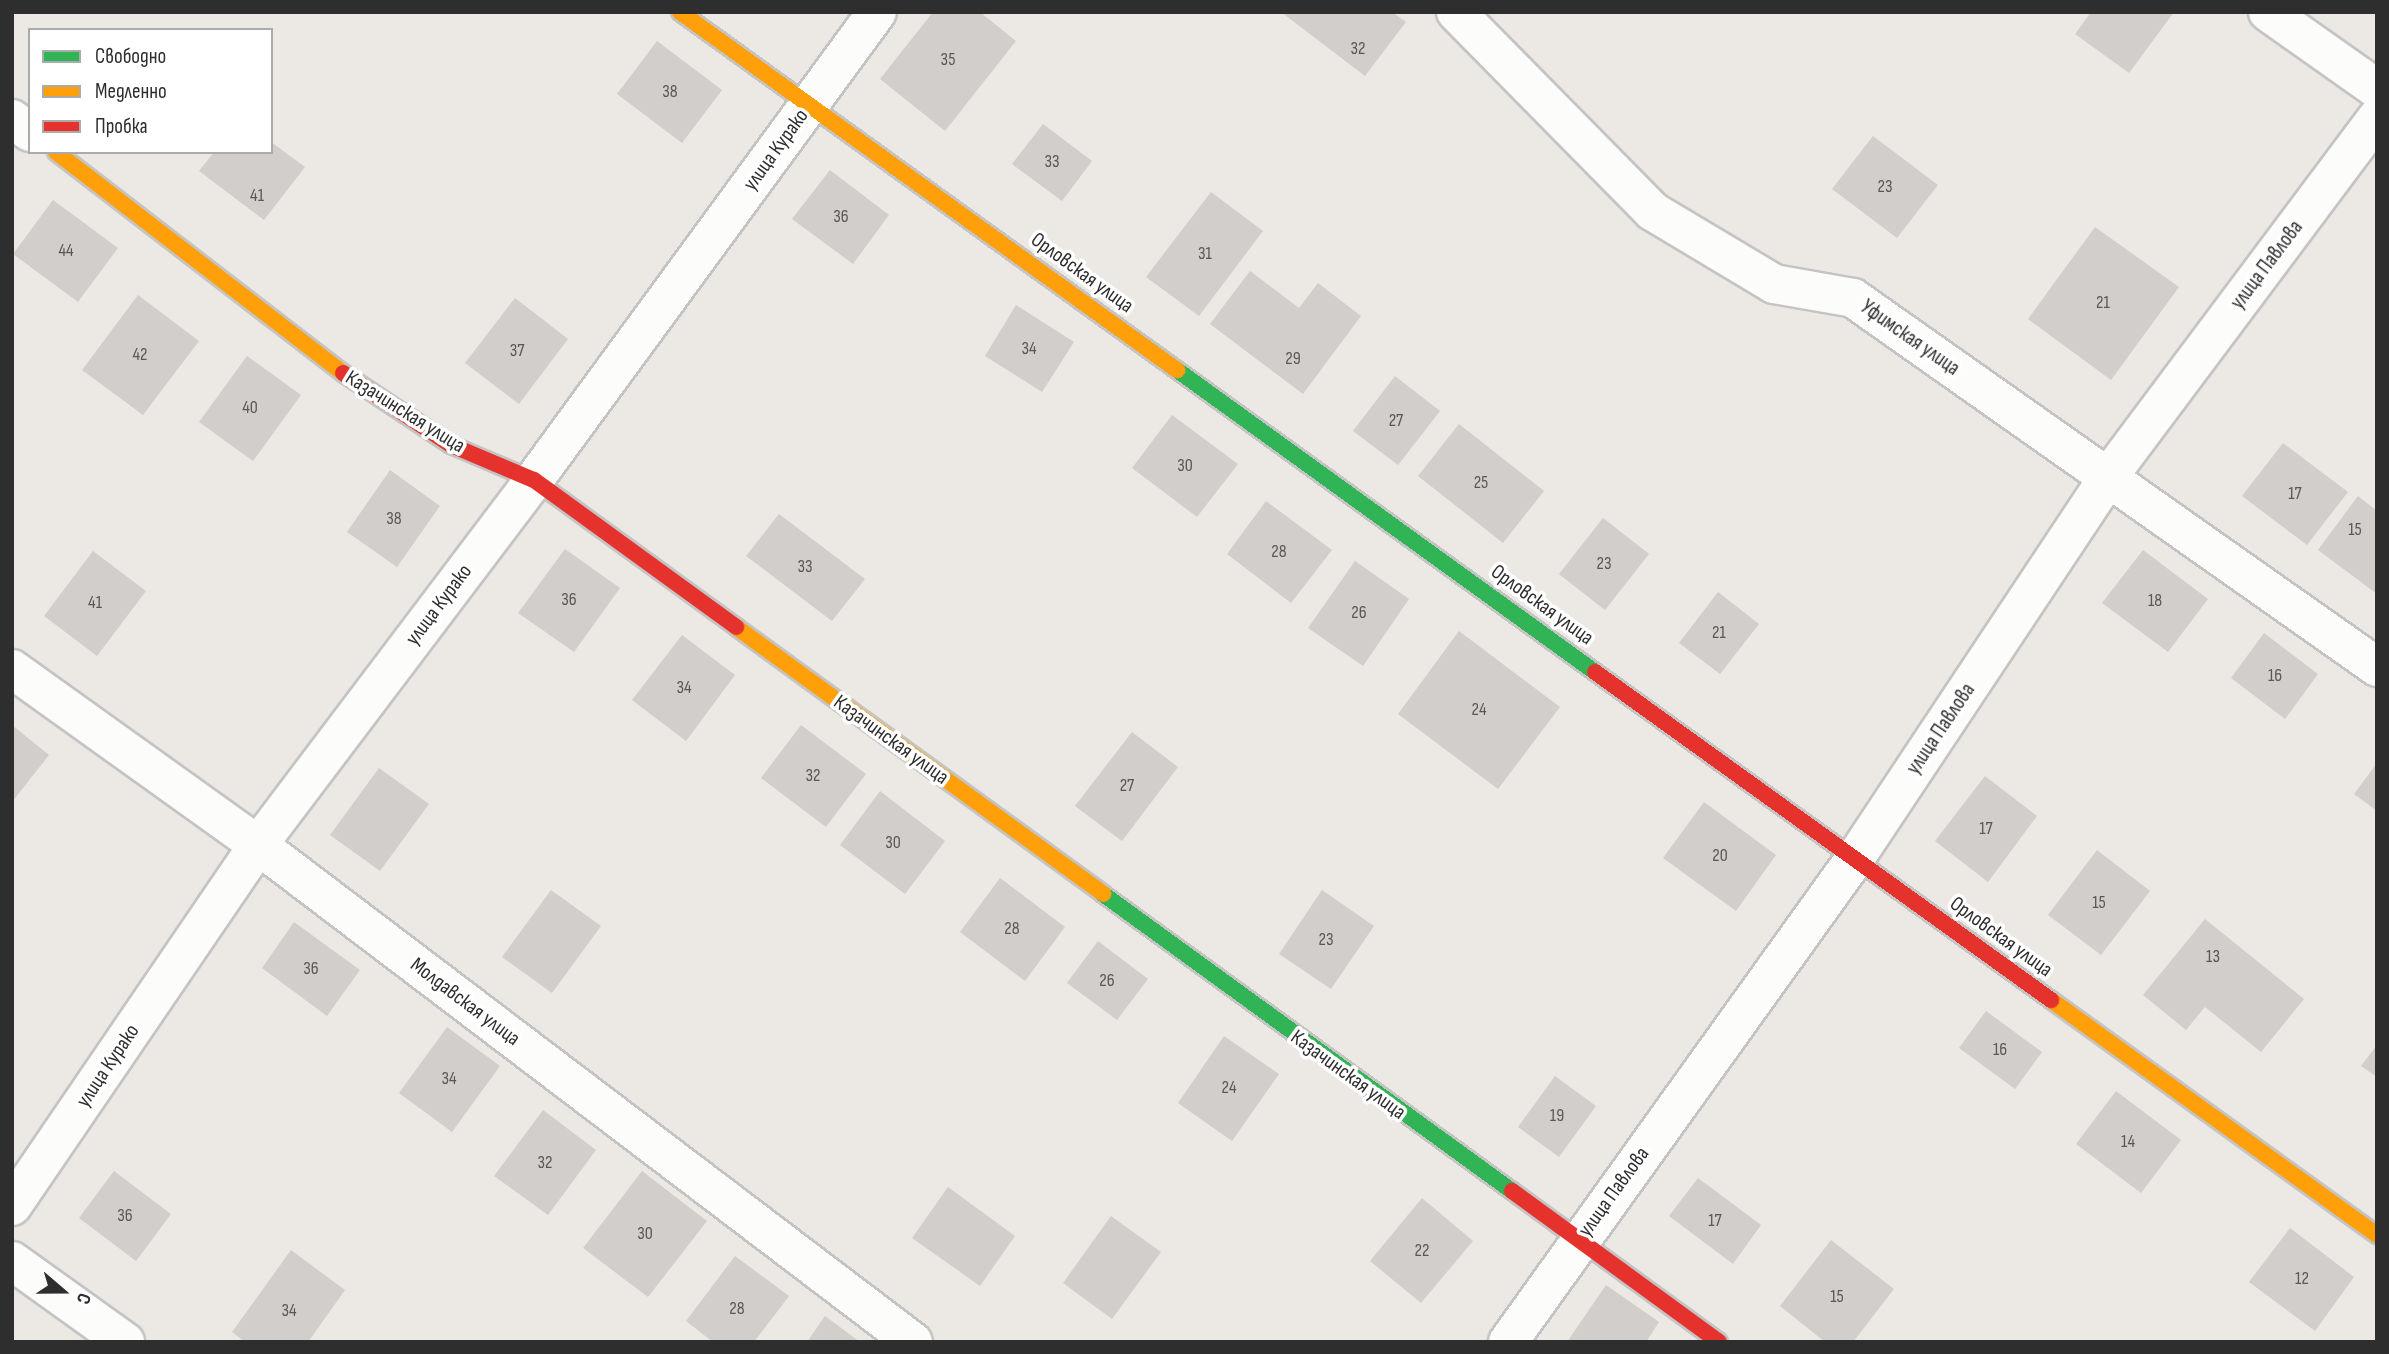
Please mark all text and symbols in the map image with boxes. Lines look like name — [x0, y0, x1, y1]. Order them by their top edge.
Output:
legend — [28, 28, 273, 154]
house number: 32 — [1351, 38, 1365, 60]
text: Свободно — [95, 44, 166, 69]
house number: 35 — [941, 49, 955, 71]
text: Медленно — [95, 79, 167, 104]
house number: 38 — [662, 81, 678, 103]
street label: улица Курако — [738, 104, 814, 196]
text: Пробка — [95, 114, 148, 139]
house number: 33 — [1044, 151, 1060, 173]
house number: 23 — [1878, 176, 1892, 198]
house number: 41 — [250, 185, 264, 207]
house number: 36 — [833, 206, 849, 228]
street label: улица Павлова — [2225, 216, 2309, 314]
street label: Орловская улица — [1026, 227, 1138, 319]
house number: 44 — [58, 240, 74, 262]
house number: 31 — [1198, 243, 1212, 265]
house number: 21 — [2096, 292, 2110, 314]
street label: Уфимская улица — [1856, 295, 1964, 381]
house number: 34 — [1021, 338, 1037, 360]
house number: 37 — [510, 340, 524, 362]
house number: 42 — [132, 344, 148, 366]
house number: 29 — [1285, 348, 1301, 370]
street label: Казачинская улица — [341, 365, 469, 459]
house number: 40 — [242, 397, 258, 419]
house number: 27 — [1389, 410, 1403, 432]
house number: 30 — [1177, 455, 1193, 477]
house number: 25 — [1474, 472, 1488, 494]
house number: 17 — [2288, 483, 2302, 505]
house number: 38 — [386, 508, 402, 530]
house number: 15 — [2348, 519, 2362, 541]
house number: 28 — [1271, 541, 1287, 563]
house number: 23 — [1597, 553, 1611, 575]
house number: 33 — [797, 556, 813, 578]
street label: Орловская улица — [1486, 559, 1598, 651]
street label: улица Курако — [400, 560, 478, 650]
house number: 36 — [561, 589, 577, 611]
house number: 18 — [2148, 590, 2162, 612]
house number: 41 — [88, 592, 102, 614]
house number: 26 — [1351, 602, 1367, 624]
house number: 21 — [1712, 622, 1726, 644]
house number: 16 — [2268, 665, 2282, 687]
house number: 34 — [676, 677, 692, 699]
street label: улица Павлова — [1901, 679, 1981, 779]
street label: Казачинская улица — [829, 690, 953, 790]
house number: 24 — [1472, 699, 1486, 721]
house number: 32 — [806, 765, 820, 787]
house number: 27 — [1120, 775, 1134, 797]
house number: 17 — [1979, 818, 1993, 840]
house number: 30 — [885, 832, 901, 854]
house number: 20 — [1712, 845, 1728, 867]
street label: Орловская улица — [1945, 891, 2057, 983]
house number: 15 — [2092, 892, 2106, 914]
house number: 28 — [1004, 918, 1020, 940]
house number: 23 — [1319, 929, 1333, 951]
house number: 13 — [2206, 946, 2220, 968]
street label: Молдавская улица — [405, 953, 525, 1051]
house number: 36 — [303, 958, 319, 980]
house number: 26 — [1099, 970, 1115, 992]
street label: улица Курако — [71, 1020, 145, 1112]
street label: Казачинская улица — [1286, 1025, 1410, 1125]
house number: 16 — [1993, 1039, 2007, 1061]
house number: 34 — [441, 1068, 457, 1090]
house number: 24 — [1222, 1077, 1236, 1099]
house number: 19 — [1550, 1105, 1564, 1127]
house number: 14 — [2121, 1131, 2135, 1153]
street label: улица Павлова — [1573, 1142, 1655, 1242]
house number: 32 — [538, 1152, 552, 1174]
house number: 36 — [117, 1205, 133, 1227]
house number: 17 — [1708, 1210, 1722, 1232]
house number: 30 — [637, 1223, 653, 1245]
house number: 22 — [1415, 1240, 1429, 1262]
north arrow — [28, 1256, 98, 1326]
house number: 12 — [2295, 1268, 2309, 1290]
house number: 15 — [1830, 1286, 1844, 1308]
text: С — [71, 1290, 96, 1307]
house number: 28 — [729, 1298, 745, 1320]
house number: 34 — [281, 1300, 297, 1322]

